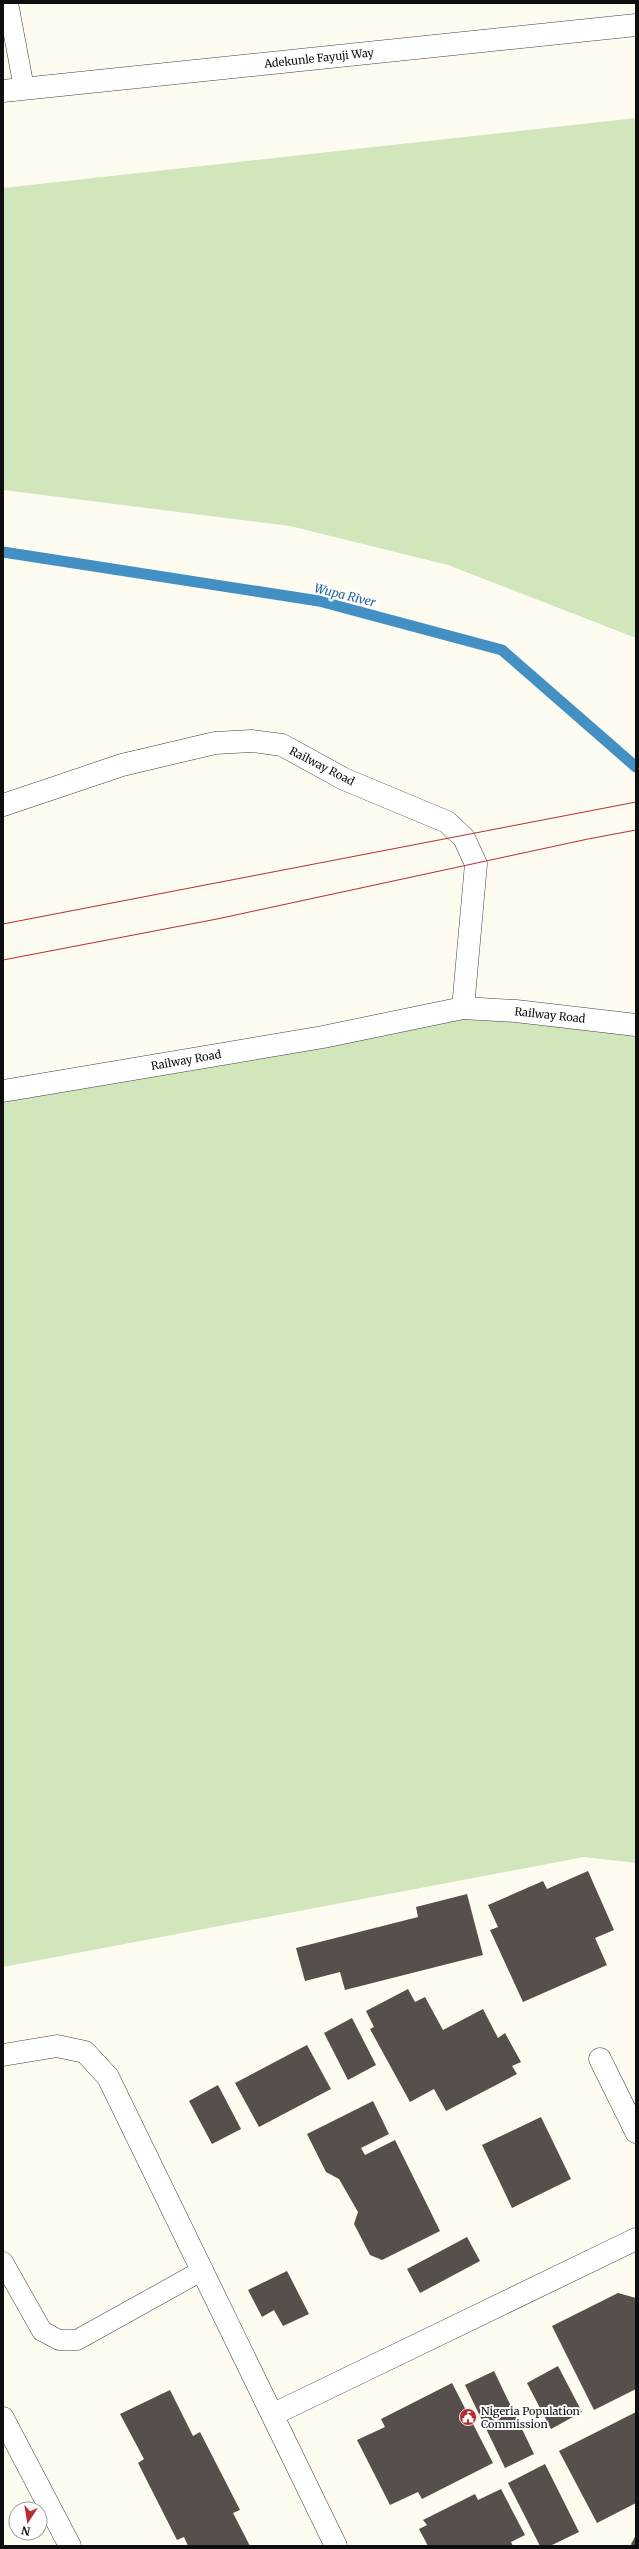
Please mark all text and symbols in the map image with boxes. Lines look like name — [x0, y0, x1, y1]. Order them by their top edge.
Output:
street label: Adekunle Fayuji Way — [263, 45, 375, 71]
water label: Wupa River — [313, 580, 378, 610]
street label: Railway Road — [287, 744, 357, 789]
street label: Railway Road — [514, 1004, 586, 1026]
street label: Railway Road — [150, 1047, 223, 1073]
place label: Nigeria Population Commission — [481, 2404, 581, 2431]
public building icon: Nigeria Population Commission — [458, 2407, 478, 2427]
north arrow — [8, 2501, 48, 2541]
text: N — [20, 2523, 32, 2539]

